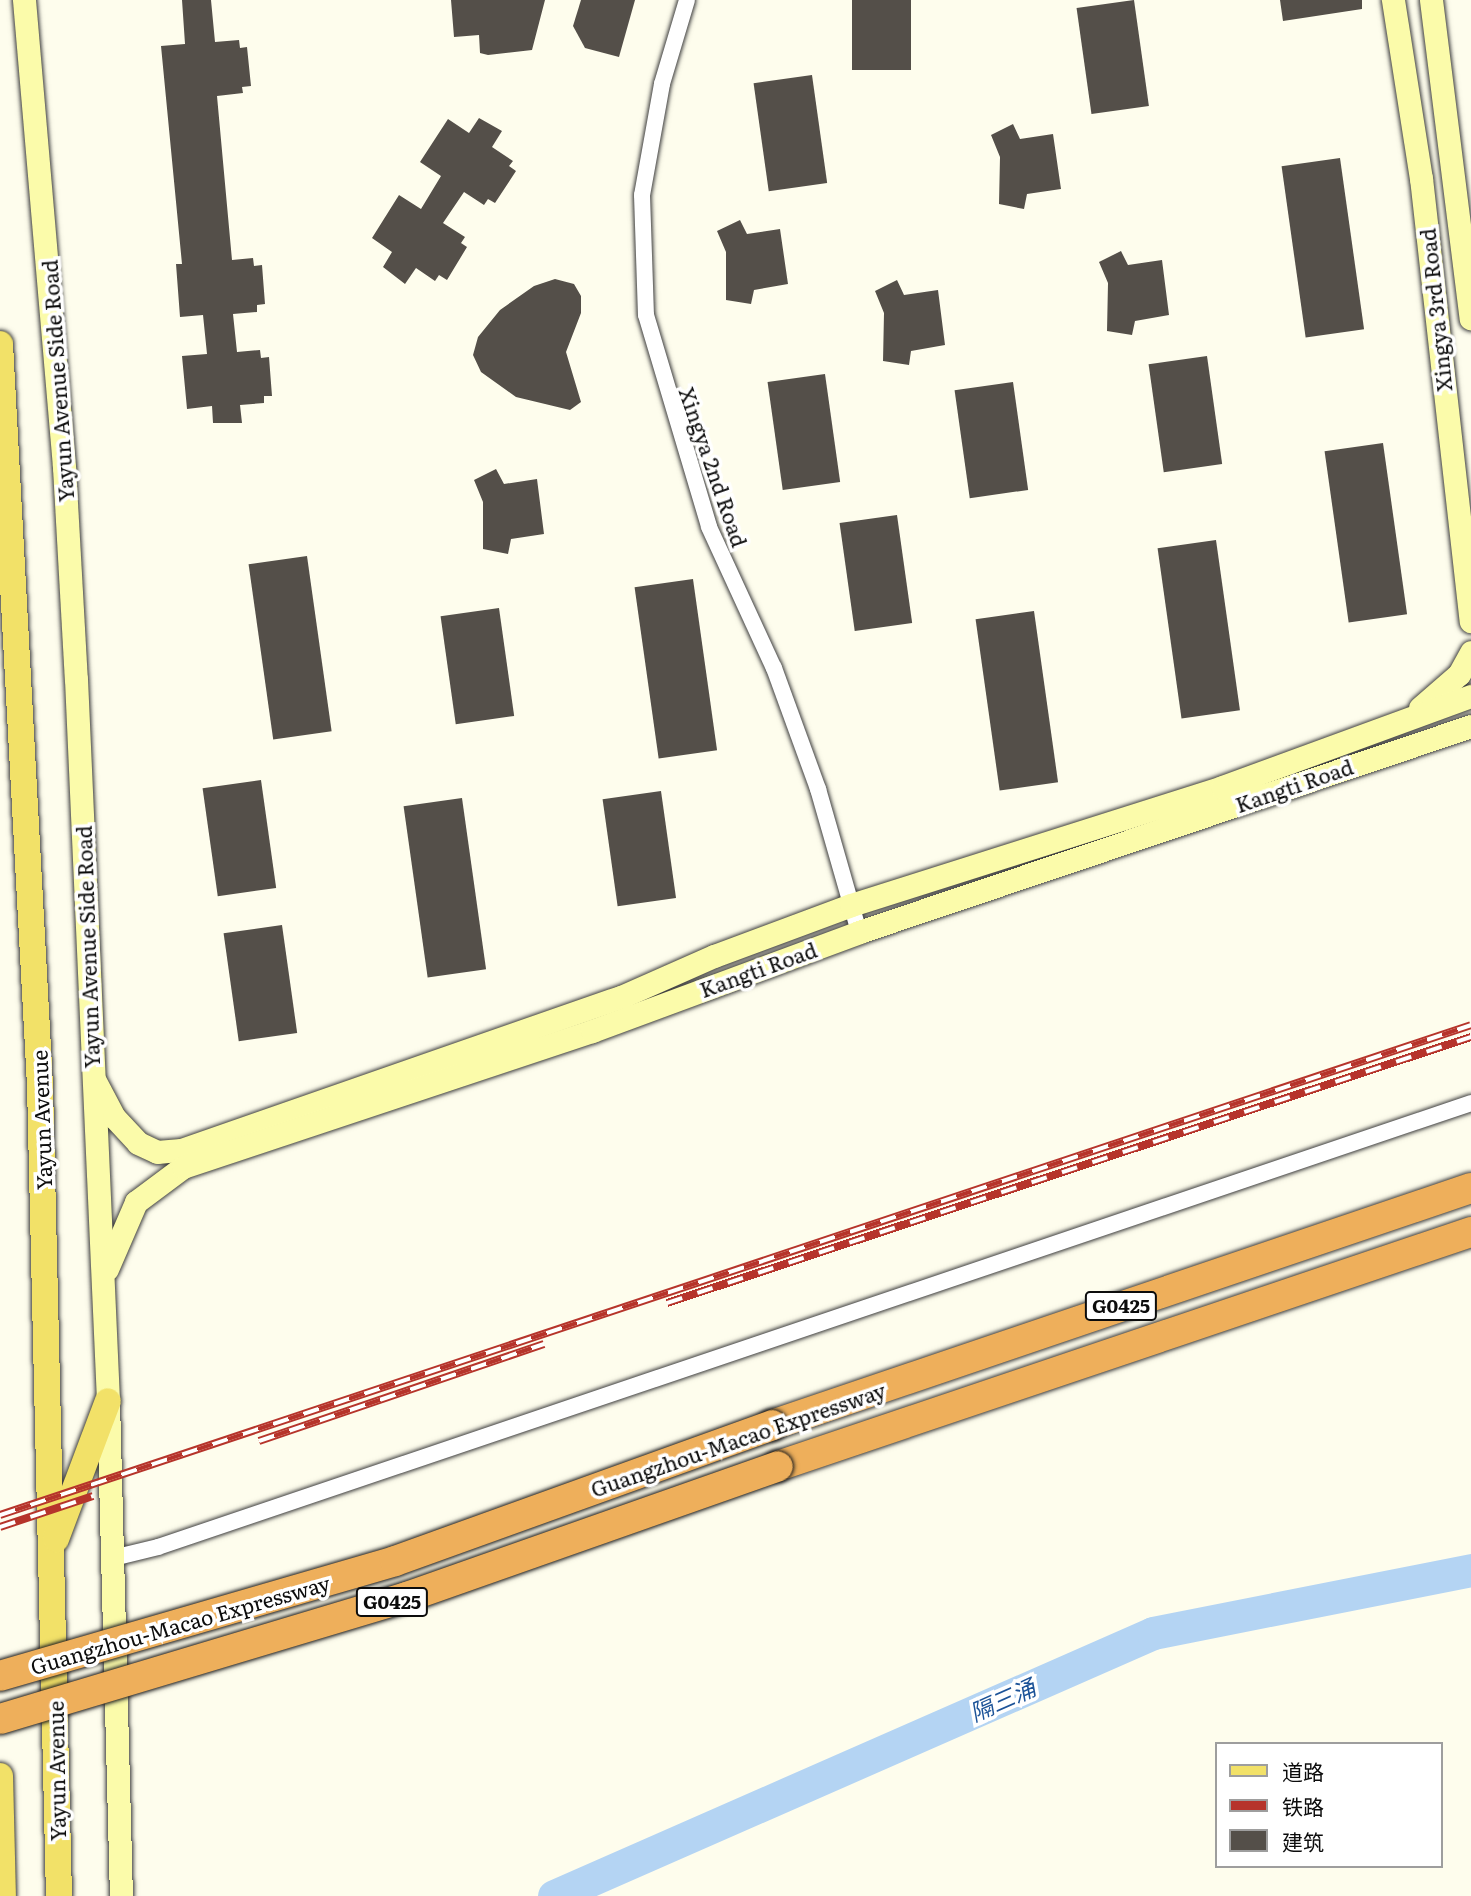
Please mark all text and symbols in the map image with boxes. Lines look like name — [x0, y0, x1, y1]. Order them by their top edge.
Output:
street label: Xingya 3rd Road — [1414, 227, 1456, 393]
street label: Yayun Avenue Side Road — [36, 259, 78, 503]
street label: Xingya 2nd Road — [675, 384, 753, 550]
street label: Kangti Road — [1232, 753, 1356, 817]
street label: Yayun Avenue Side Road — [70, 825, 104, 1069]
street label: Kangti Road — [696, 936, 820, 1002]
street label: Yayun Avenue — [26, 1049, 56, 1191]
road number: G0425 — [1084, 1290, 1158, 1322]
street label: Guangzhou-Macao Expressway — [587, 1377, 889, 1501]
street label: Guangzhou-Macao Expressway — [27, 1569, 333, 1679]
road number: G0425 — [355, 1586, 429, 1618]
water label: 隔三涌 — [965, 1672, 1039, 1726]
street label: Yayun Avenue — [42, 1701, 70, 1841]
legend — [1216, 1742, 1443, 1868]
text: 道路 — [1282, 1755, 1324, 1786]
text: 铁路 — [1282, 1790, 1324, 1821]
text: 建筑 — [1282, 1825, 1324, 1856]

